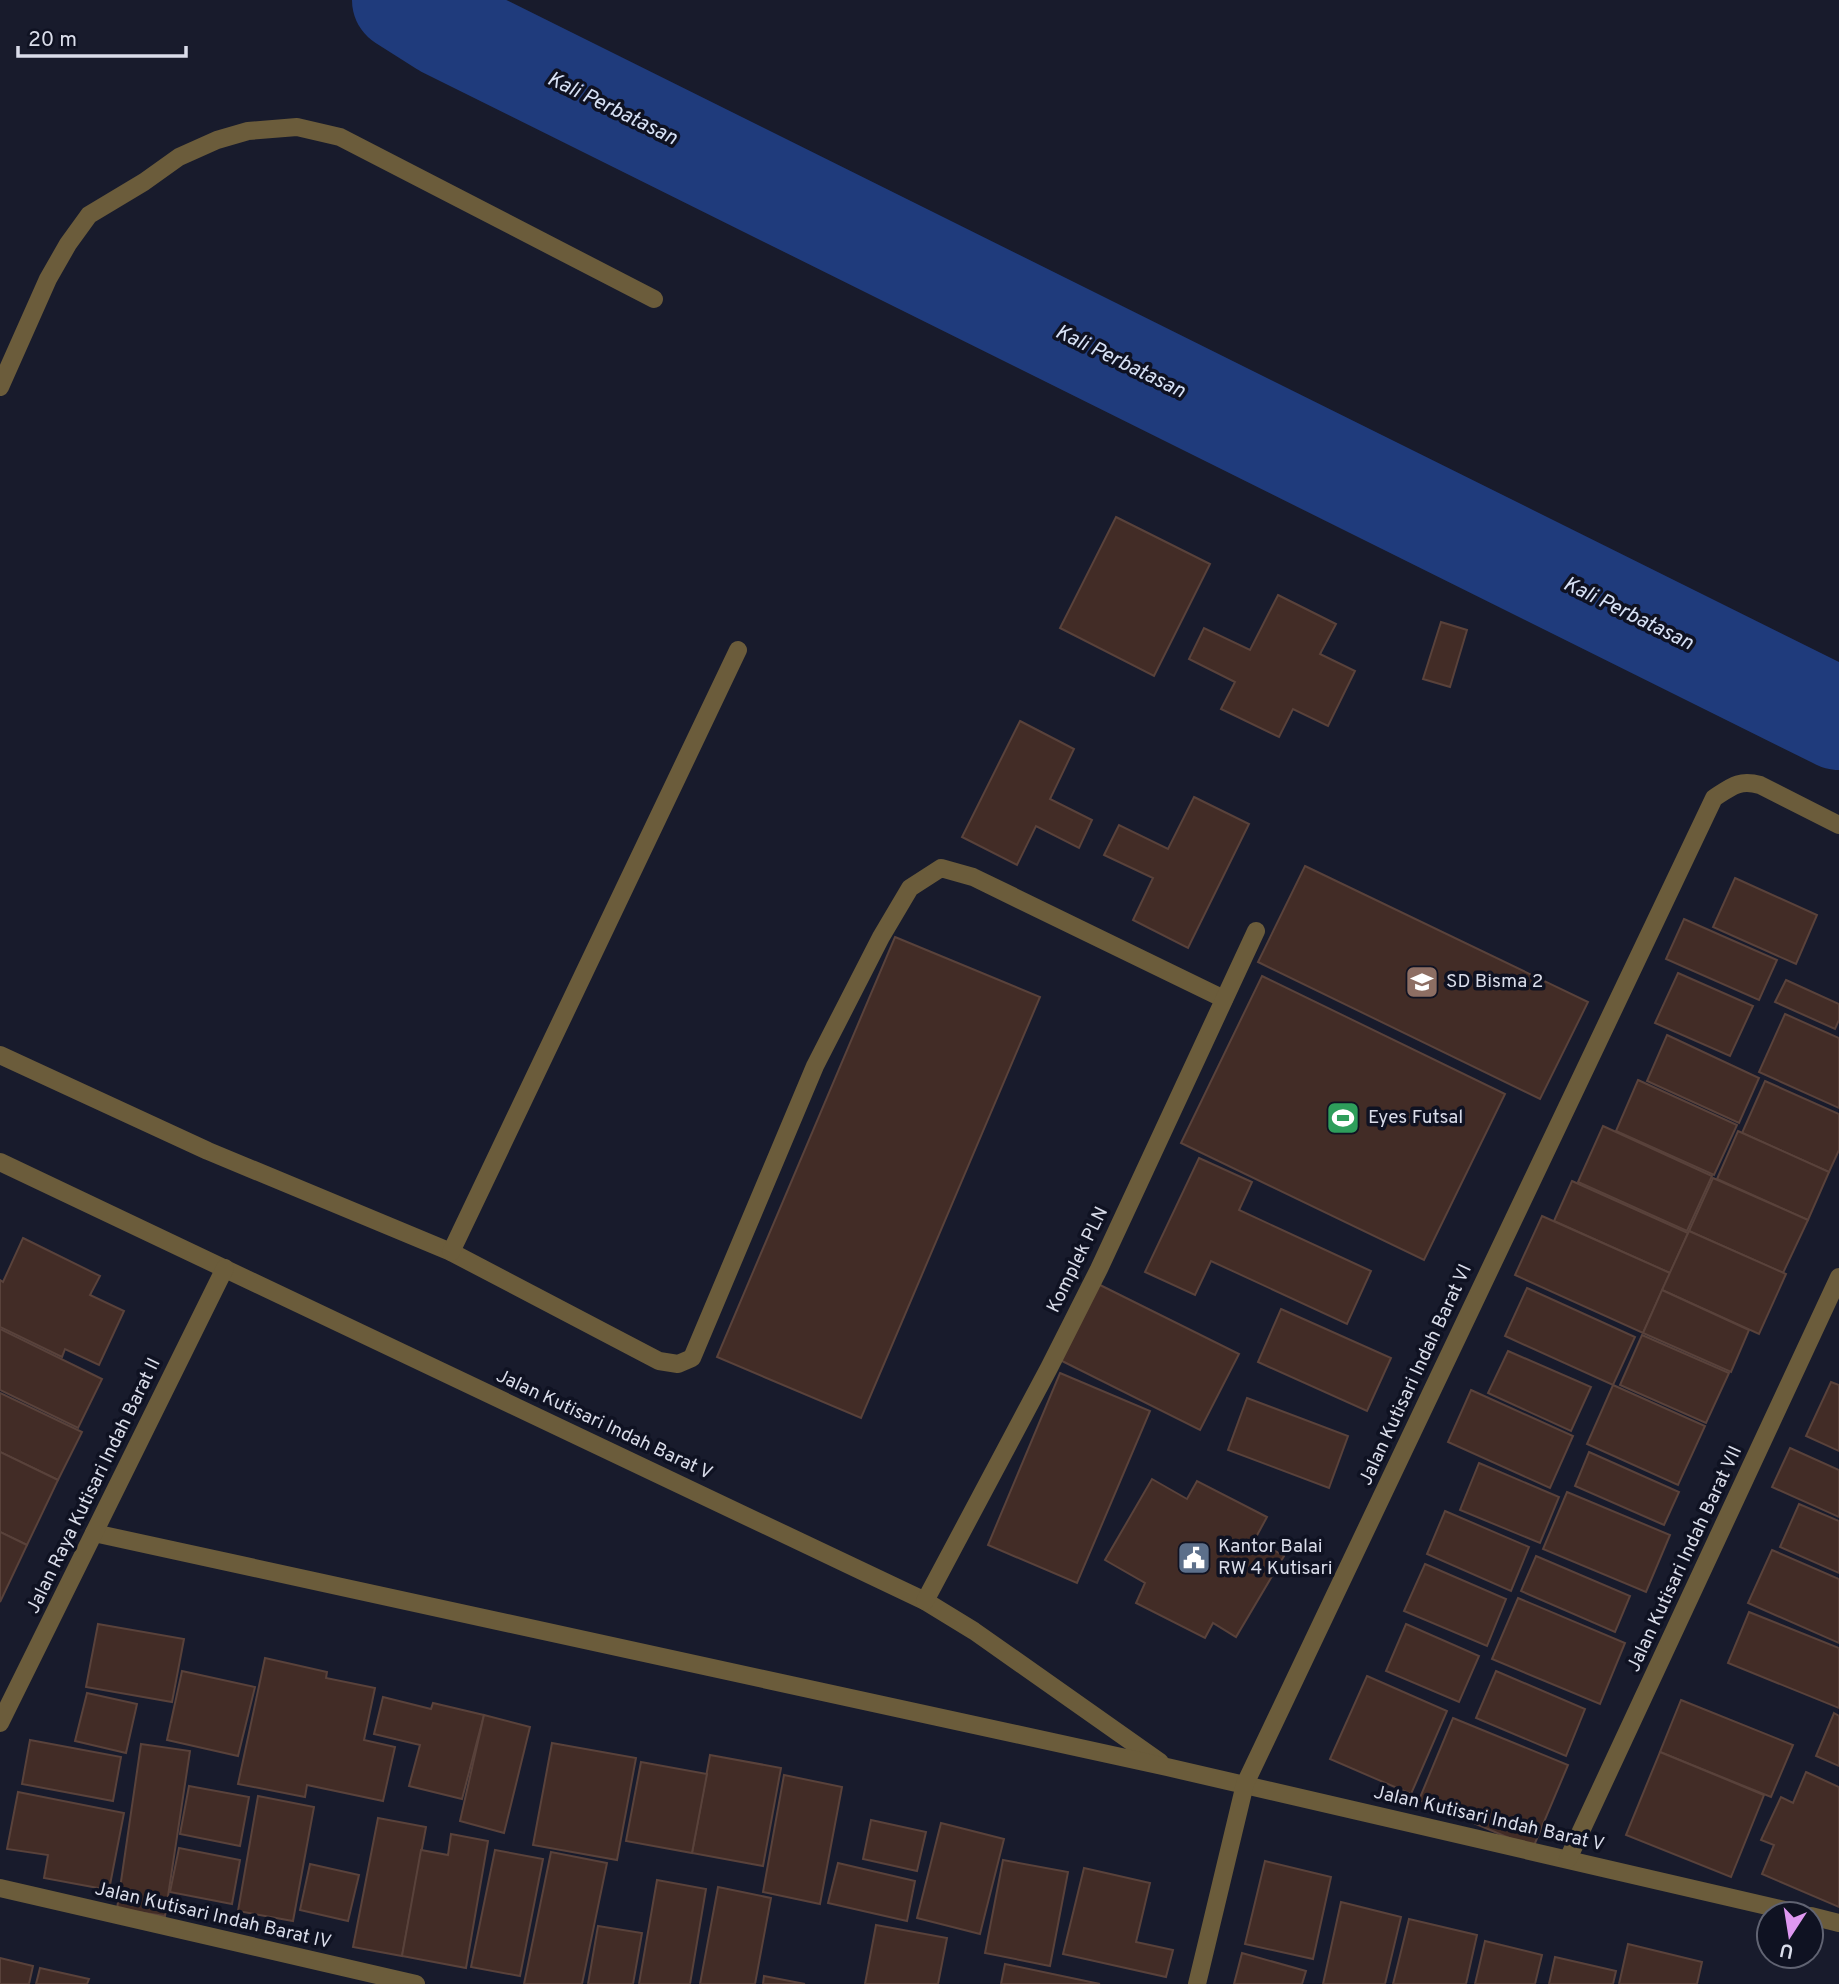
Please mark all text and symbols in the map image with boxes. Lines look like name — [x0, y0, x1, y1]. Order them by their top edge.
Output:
scale bar — [18, 14, 186, 58]
text: 20 m — [28, 27, 77, 54]
water label: Kali Perbatasan — [542, 66, 682, 152]
water label: Kali Perbatasan — [1050, 319, 1190, 405]
water label: Kali Perbatasan — [1558, 571, 1698, 657]
school or university icon: SD Bisma 2 — [1403, 963, 1441, 1001]
place label: SD Bisma 2 — [1446, 970, 1543, 994]
sports icon: Eyes Futsal — [1324, 1099, 1362, 1137]
place label: Eyes Futsal — [1368, 1106, 1463, 1130]
street label: Komplek PLN — [1042, 1203, 1114, 1317]
street label: Jalan Kutisari Indah Barat VI — [1354, 1260, 1478, 1490]
street label: Jalan Raya Kutisari Indah Barat II — [21, 1354, 167, 1618]
street label: Jalan Kutisari Indah Barat V — [492, 1364, 716, 1486]
street label: Jalan Kutisari Indah Barat VII — [1622, 1442, 1748, 1676]
place label: Kantor Balai RW 4 Kutisari — [1218, 1535, 1333, 1581]
public building icon: Kantor Balai RW 4 Kutisari — [1175, 1539, 1213, 1577]
street label: Jalan Kutisari Indah Barat V — [1371, 1781, 1607, 1857]
street label: Jalan Kutisari Indah Barat IV — [92, 1877, 334, 1955]
north arrow — [1755, 1900, 1825, 1970]
text: U — [1778, 1937, 1796, 1963]

